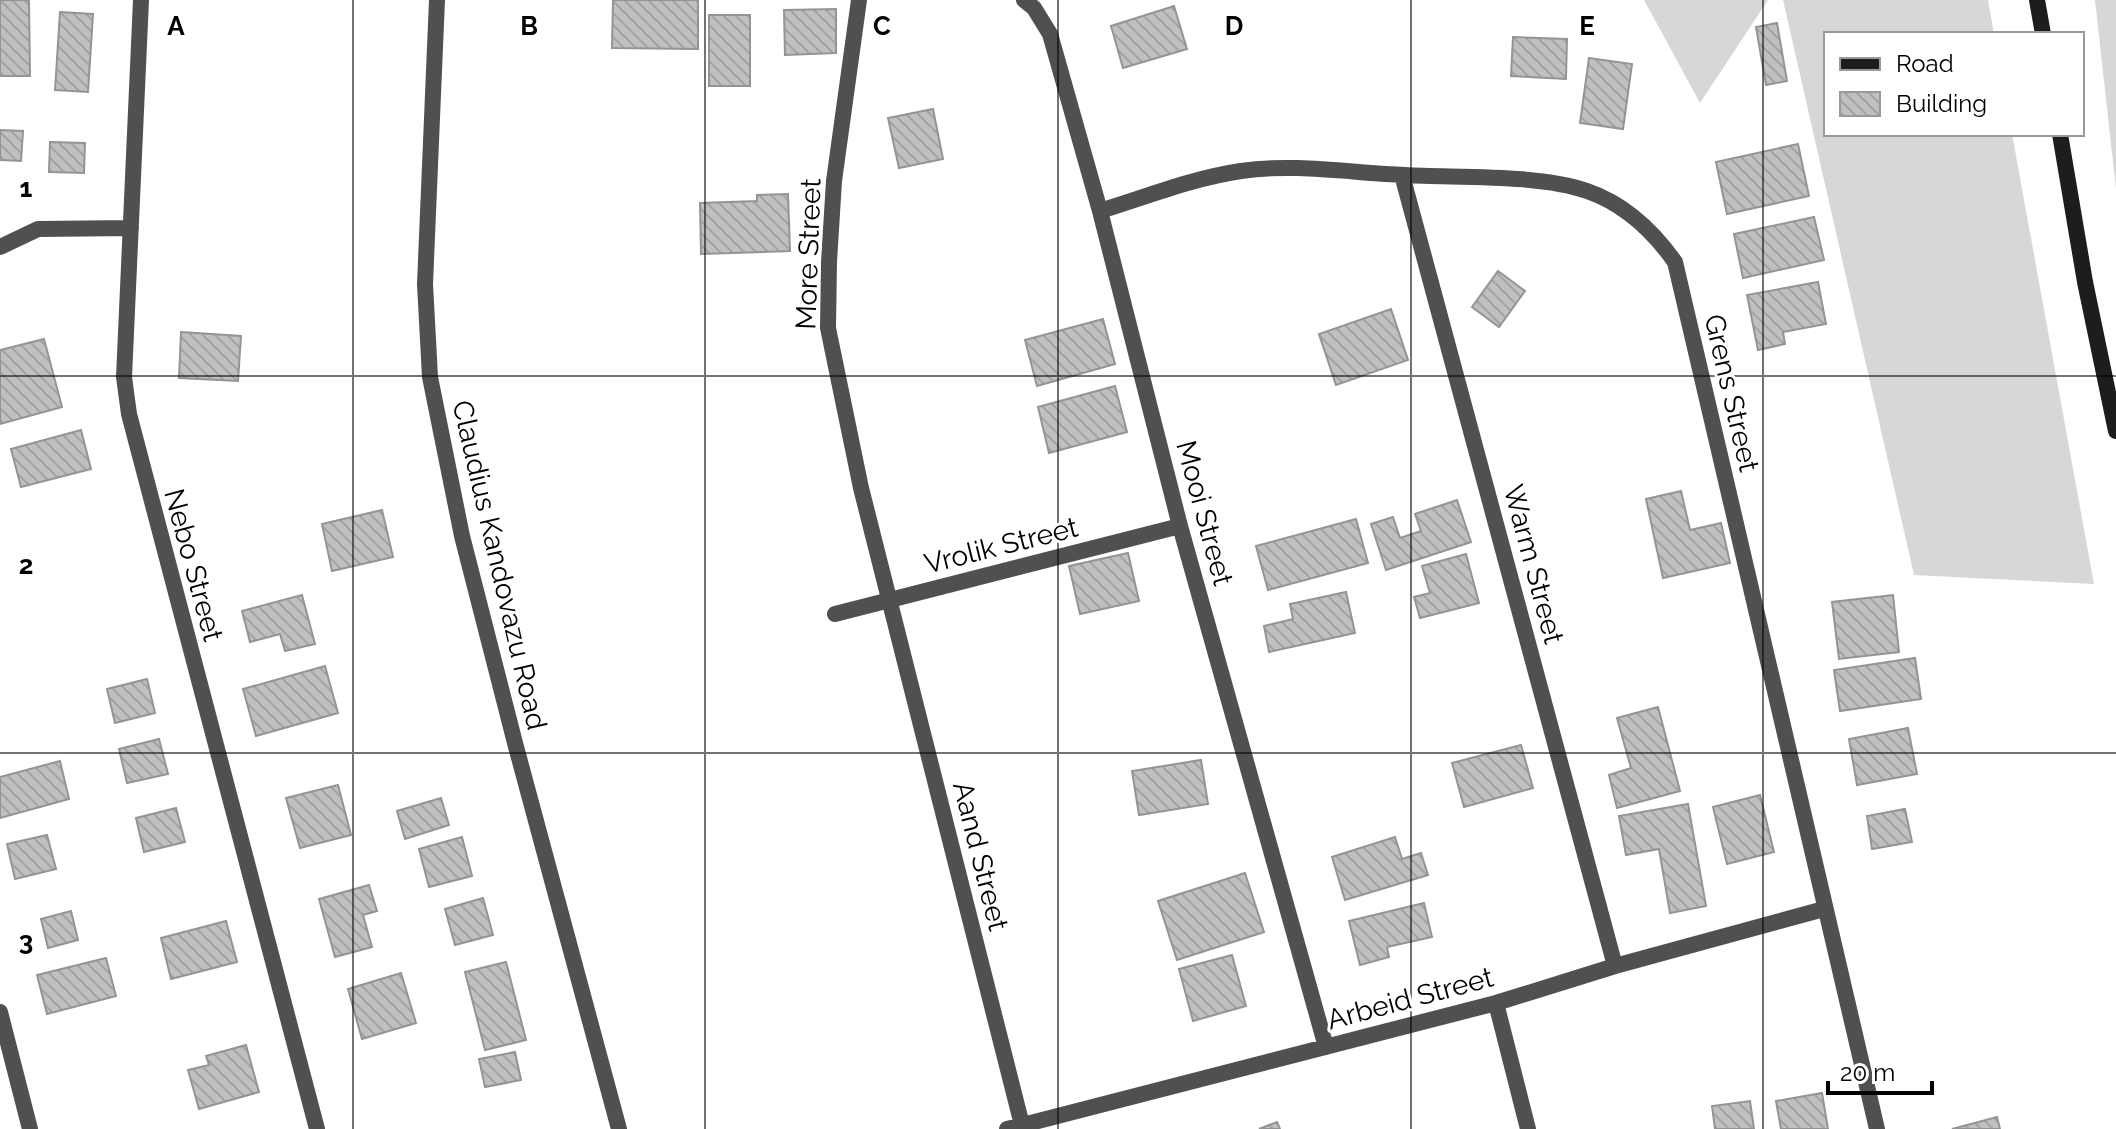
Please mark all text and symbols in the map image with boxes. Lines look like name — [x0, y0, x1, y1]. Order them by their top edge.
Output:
text: A — [167, 11, 185, 41]
text: B — [520, 11, 538, 41]
text: C — [873, 11, 891, 41]
text: D — [1225, 11, 1243, 41]
text: E — [1579, 11, 1595, 41]
legend — [1824, 32, 2084, 136]
text: Road — [1896, 49, 1954, 78]
text: Building — [1896, 89, 1987, 118]
text: 1 — [20, 173, 33, 203]
street label: More Street — [789, 177, 828, 330]
street label: Grens Street — [1697, 311, 1766, 476]
street label: Claudius Kandovazu Road — [446, 397, 554, 733]
street label: Mooi Street — [1169, 437, 1240, 590]
street label: Warm Street — [1496, 481, 1571, 648]
street label: Nebo Street — [157, 485, 230, 646]
street label: Vrolik Street — [921, 510, 1082, 581]
text: 2 — [19, 550, 33, 580]
street label: Aand Street — [946, 778, 1015, 935]
text: 3 — [19, 926, 33, 956]
street label: Arbeid Street — [1323, 960, 1497, 1037]
scale bar — [1828, 1045, 1932, 1095]
text: 20 m — [1840, 1058, 1895, 1087]

